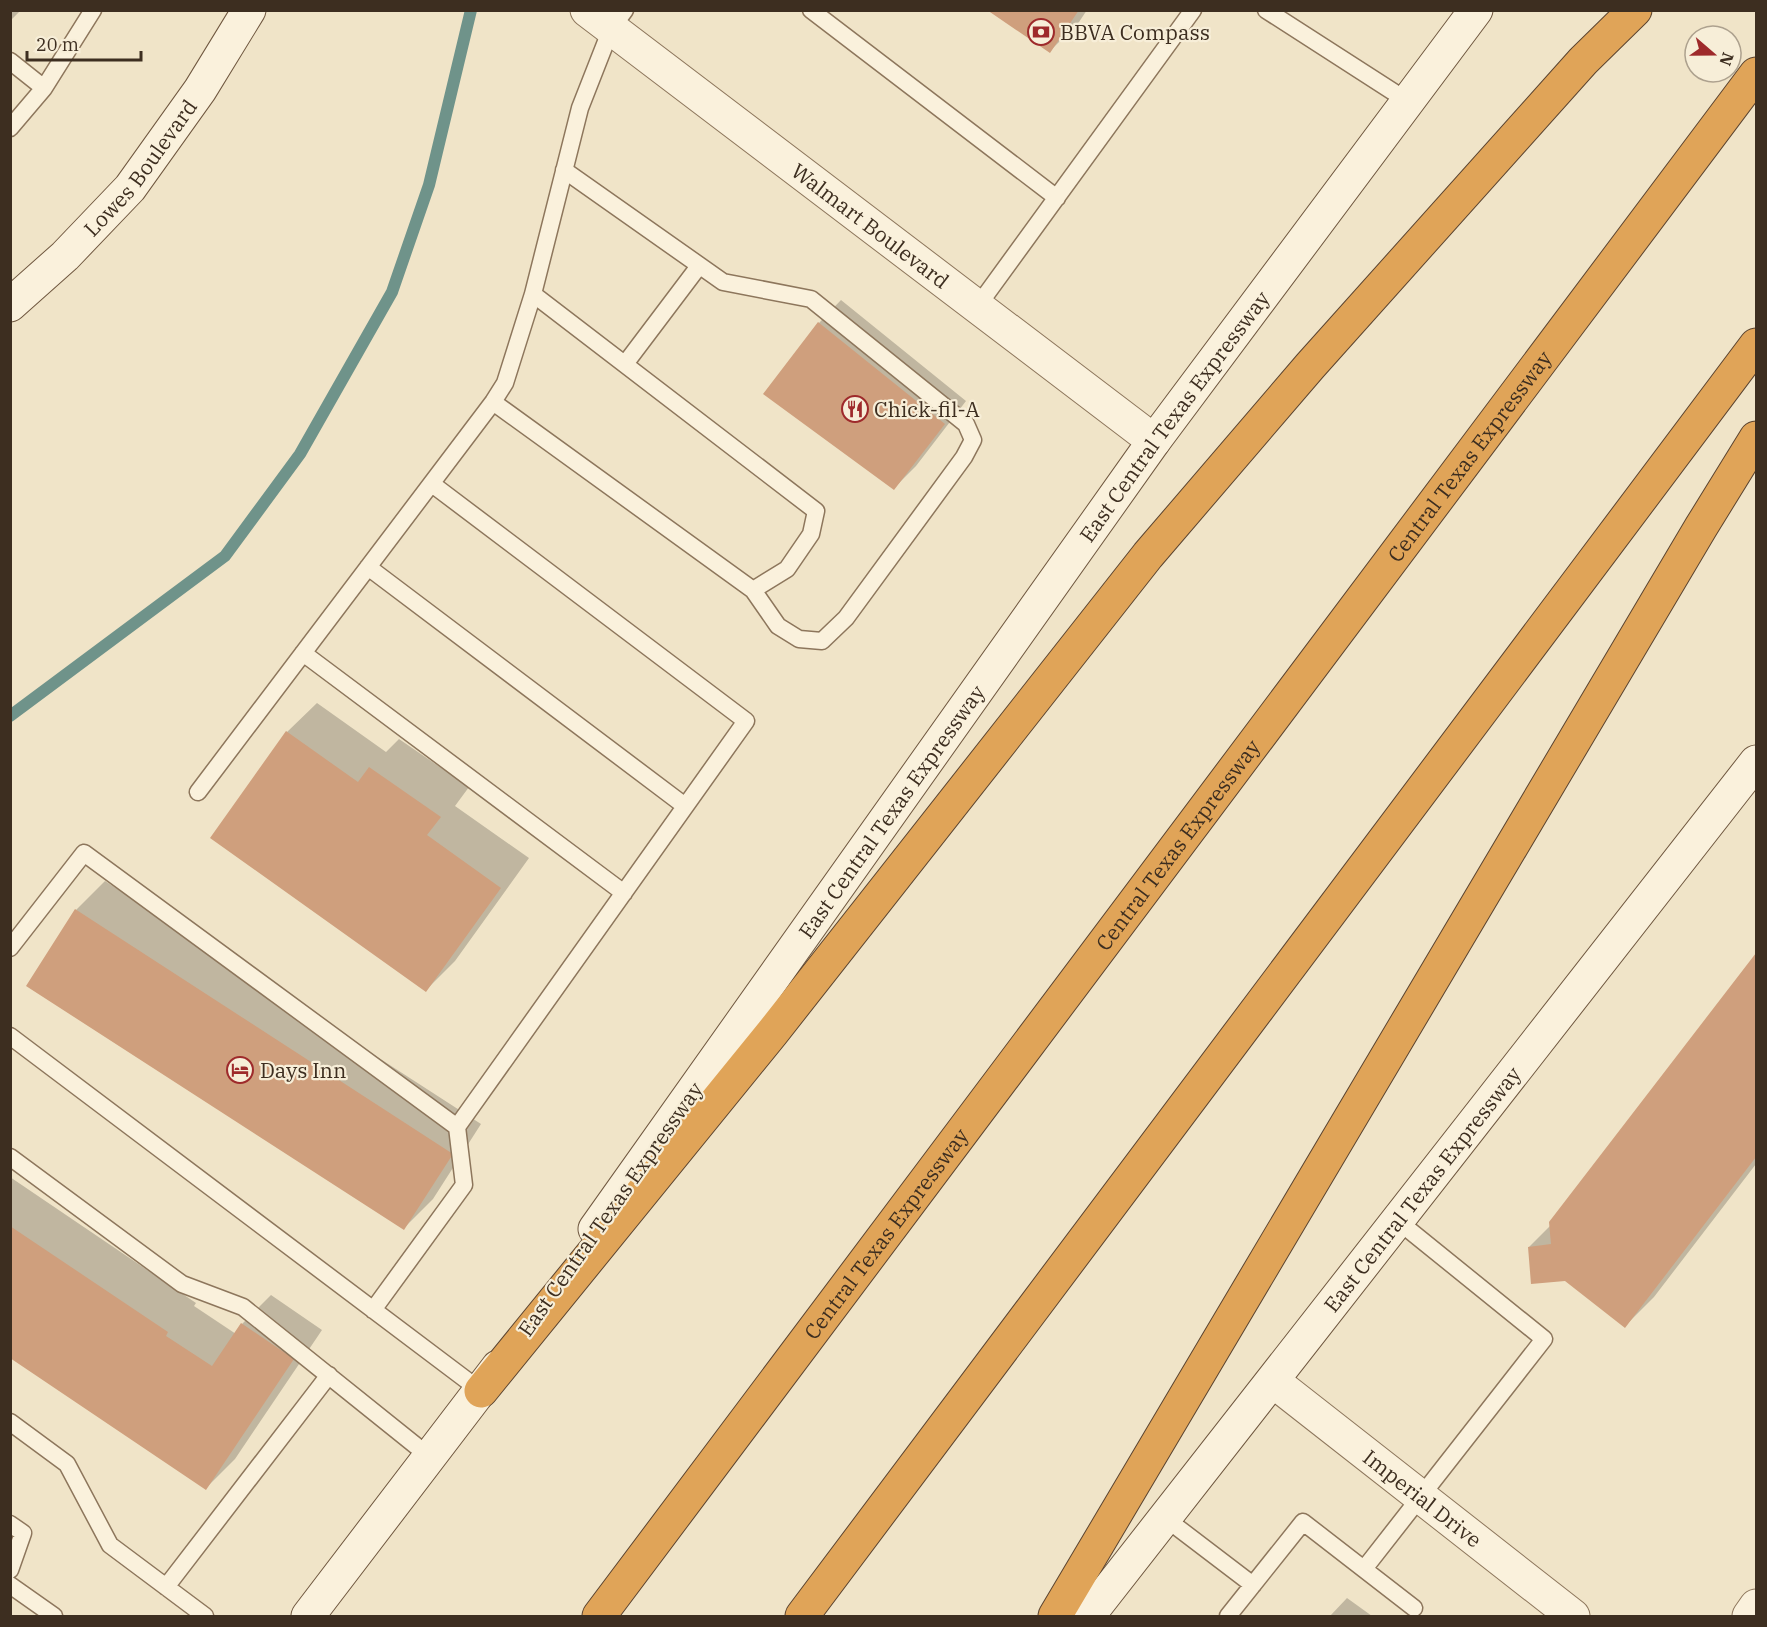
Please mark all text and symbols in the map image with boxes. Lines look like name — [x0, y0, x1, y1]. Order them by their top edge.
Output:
bank icon: BBVA Compass — [1026, 17, 1056, 47]
place label: BBVA Compass — [1060, 18, 1210, 46]
scale bar — [27, 24, 141, 62]
north arrow — [1683, 24, 1743, 84]
text: 20 m — [36, 33, 79, 56]
text: N — [1716, 50, 1739, 68]
street label: Lowes Boulevard — [77, 93, 203, 242]
street label: Walmart Boulevard — [786, 156, 955, 295]
street label: East Central Texas Expressway — [1073, 284, 1276, 547]
street label: Central Texas Expressway — [1381, 344, 1558, 567]
restaurant icon: Chick-fil-A — [840, 394, 870, 424]
place label: Chick-fil-A — [874, 395, 980, 423]
street label: East Central Texas Expressway — [792, 678, 991, 944]
street label: Central Texas Expressway — [1089, 733, 1266, 956]
hotel icon: Days Inn — [225, 1055, 255, 1085]
place label: Days Inn — [260, 1056, 346, 1084]
street label: East Central Texas Expressway — [1317, 1060, 1527, 1318]
street label: East Central Texas Expressway — [511, 1076, 709, 1342]
street label: Central Texas Expressway — [797, 1122, 975, 1345]
street label: Imperial Drive — [1358, 1443, 1488, 1553]

